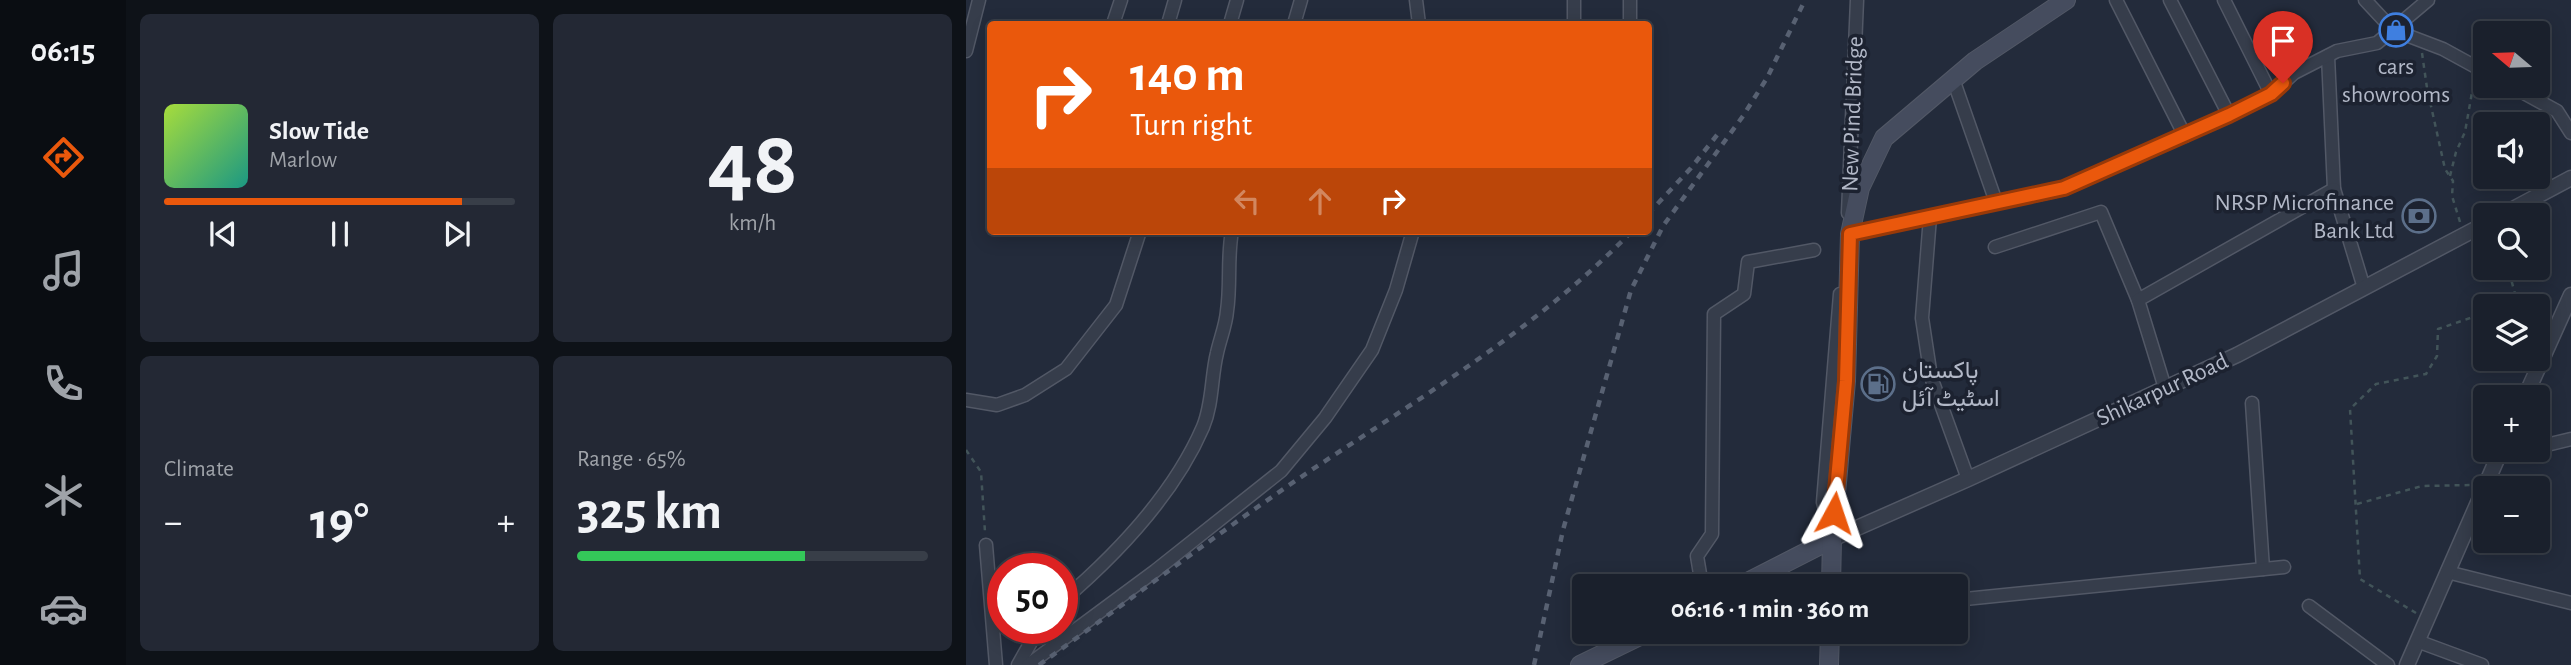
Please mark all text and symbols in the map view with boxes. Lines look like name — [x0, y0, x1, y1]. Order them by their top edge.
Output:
pin — [2253, 11, 2313, 83]
shop icon: cars showrooms — [2377, 11, 2415, 49]
north arrow — [2473, 21, 2550, 98]
map controls — [2473, 21, 2550, 553]
icon: arrive — [2264, 22, 2302, 60]
text: 06:15 — [31, 35, 95, 67]
street label: New Pind Bridge — [1838, 36, 1868, 192]
icon: right — [1015, 49, 1106, 140]
text: 140 m — [1130, 51, 1245, 100]
place label: cars showrooms — [2342, 55, 2450, 107]
text: Turn right — [1130, 109, 1252, 141]
button: sound — [2473, 112, 2550, 189]
text: Slow Tide — [269, 118, 369, 144]
text: 48 — [707, 119, 798, 210]
icon: directions — [39, 133, 88, 182]
text: Marlow — [269, 149, 337, 172]
icon: left — [1228, 182, 1266, 220]
icon: ahead — [1301, 182, 1339, 220]
icon: right — [1374, 182, 1412, 220]
place label: NRSP Microfinance Bank Ltd — [2214, 191, 2394, 243]
bank icon: NRSP Microfinance Bank Ltd — [2400, 197, 2438, 235]
button: search — [2473, 203, 2550, 280]
text: km/h — [729, 212, 776, 235]
icon: previous — [204, 215, 242, 253]
icon: pause — [321, 215, 359, 253]
icon: next — [438, 215, 476, 253]
icon: music — [39, 246, 88, 295]
button: layers — [2473, 294, 2550, 371]
street label: Shikarpur Road — [2093, 349, 2232, 431]
icon: phone — [39, 359, 88, 408]
place label: پاکستان اسٹیٹ آئل — [1902, 359, 2000, 412]
fuel station icon: پاکستان اسٹیٹ آئل — [1859, 365, 1897, 403]
button: + — [2473, 385, 2550, 462]
text: Range · 65% — [577, 448, 686, 471]
text: Climate — [164, 458, 234, 481]
icon: climate — [39, 471, 88, 520]
position arrow — [1797, 476, 1871, 550]
button: − — [2473, 476, 2550, 553]
text: 325 km — [577, 486, 722, 538]
text: 19° — [310, 496, 369, 548]
text: − — [164, 504, 182, 542]
text: + — [497, 504, 515, 542]
speed limit sign: 50 — [987, 553, 1078, 644]
icon: car — [39, 584, 88, 633]
text: 06:16 · 1 min · 360 m — [1671, 596, 1869, 622]

